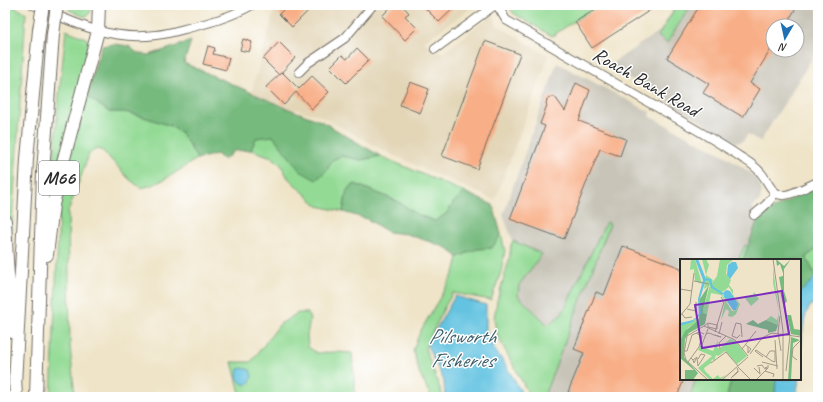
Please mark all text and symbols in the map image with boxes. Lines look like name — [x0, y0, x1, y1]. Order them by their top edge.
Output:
north arrow — [765, 18, 805, 58]
text: N — [777, 40, 788, 55]
street label: Roach Bank Road — [588, 41, 706, 124]
road number: M66 — [39, 161, 79, 195]
inset map — [680, 259, 801, 380]
water label: Pilsworth Fisheries — [429, 323, 497, 373]

